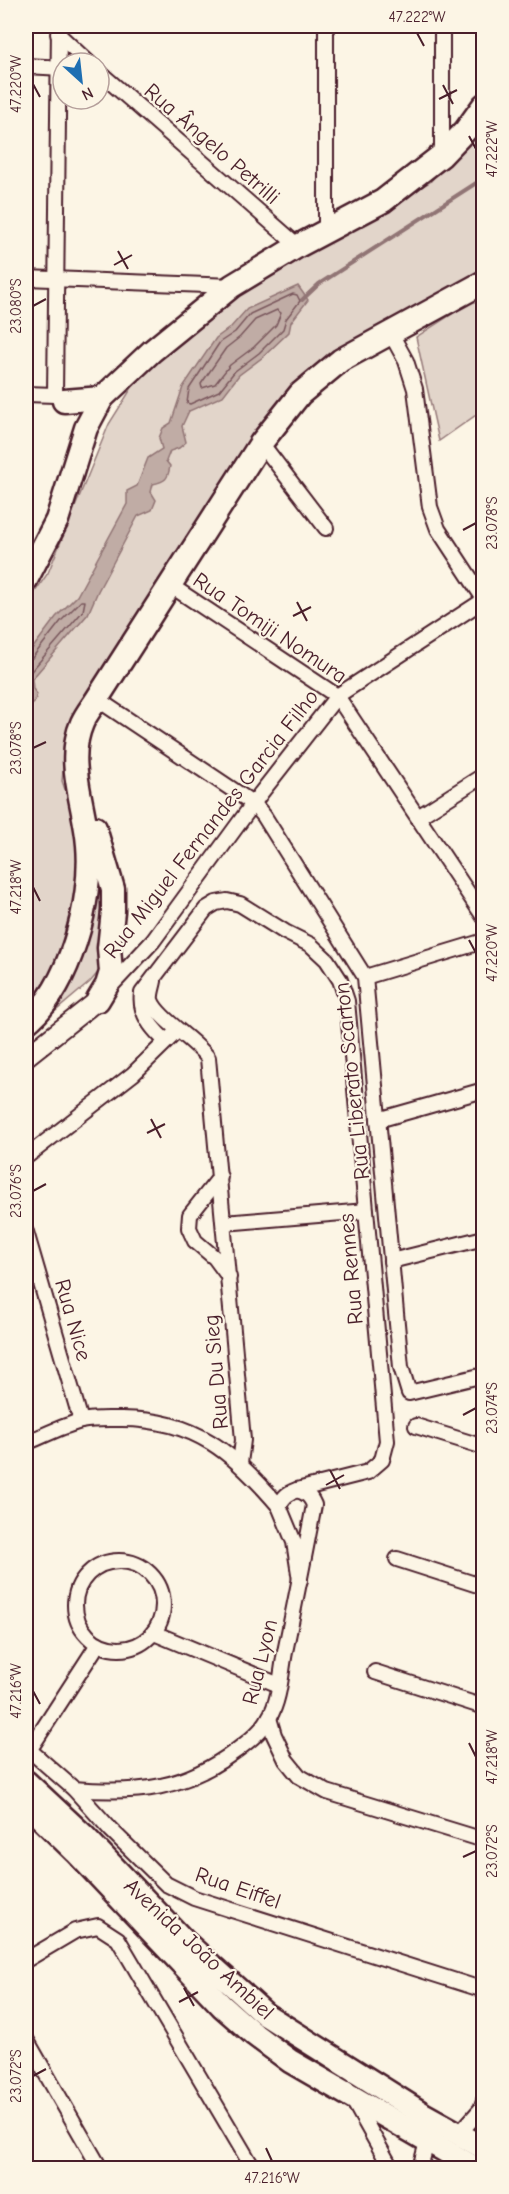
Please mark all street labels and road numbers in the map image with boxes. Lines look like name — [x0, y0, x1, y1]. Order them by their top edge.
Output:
street label: Rua Ângelo Petrilli — [139, 78, 285, 210]
street label: Rua Tomiji Nomura — [188, 567, 352, 689]
street label: Rua Miguel Fernandes Garcia Filho — [98, 684, 324, 964]
street label: Rua Liberato Scarton — [329, 981, 375, 1181]
street label: Rua Rennes — [333, 1212, 369, 1326]
street label: Rua Nice — [49, 1276, 97, 1364]
street label: Rua Du Sieg — [198, 1313, 234, 1431]
street label: Rua Lyon — [237, 1616, 283, 1708]
street label: Rua Eiffel — [192, 1861, 284, 1915]
street label: Avenida João Ambiel — [119, 1873, 279, 2025]

